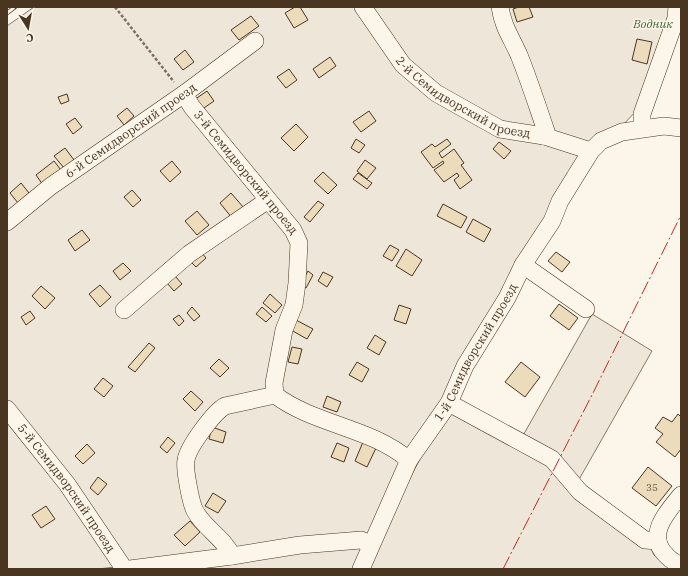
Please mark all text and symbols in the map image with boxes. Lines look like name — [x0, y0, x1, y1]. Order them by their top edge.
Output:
north arrow — [8, 8, 48, 48]
park label: Водник — [632, 16, 673, 31]
text: С — [25, 30, 35, 45]
street label: 2-й Семидворский проезд — [392, 54, 532, 141]
street label: 6-й Семидворский проезд — [62, 80, 199, 181]
street label: 3-й Семидворский проезд — [191, 107, 301, 237]
street label: 1-й Семидворский проезд — [431, 281, 520, 424]
street label: 5-й Семидворский проезд — [15, 420, 119, 555]
house number: 35 — [646, 481, 658, 494]

